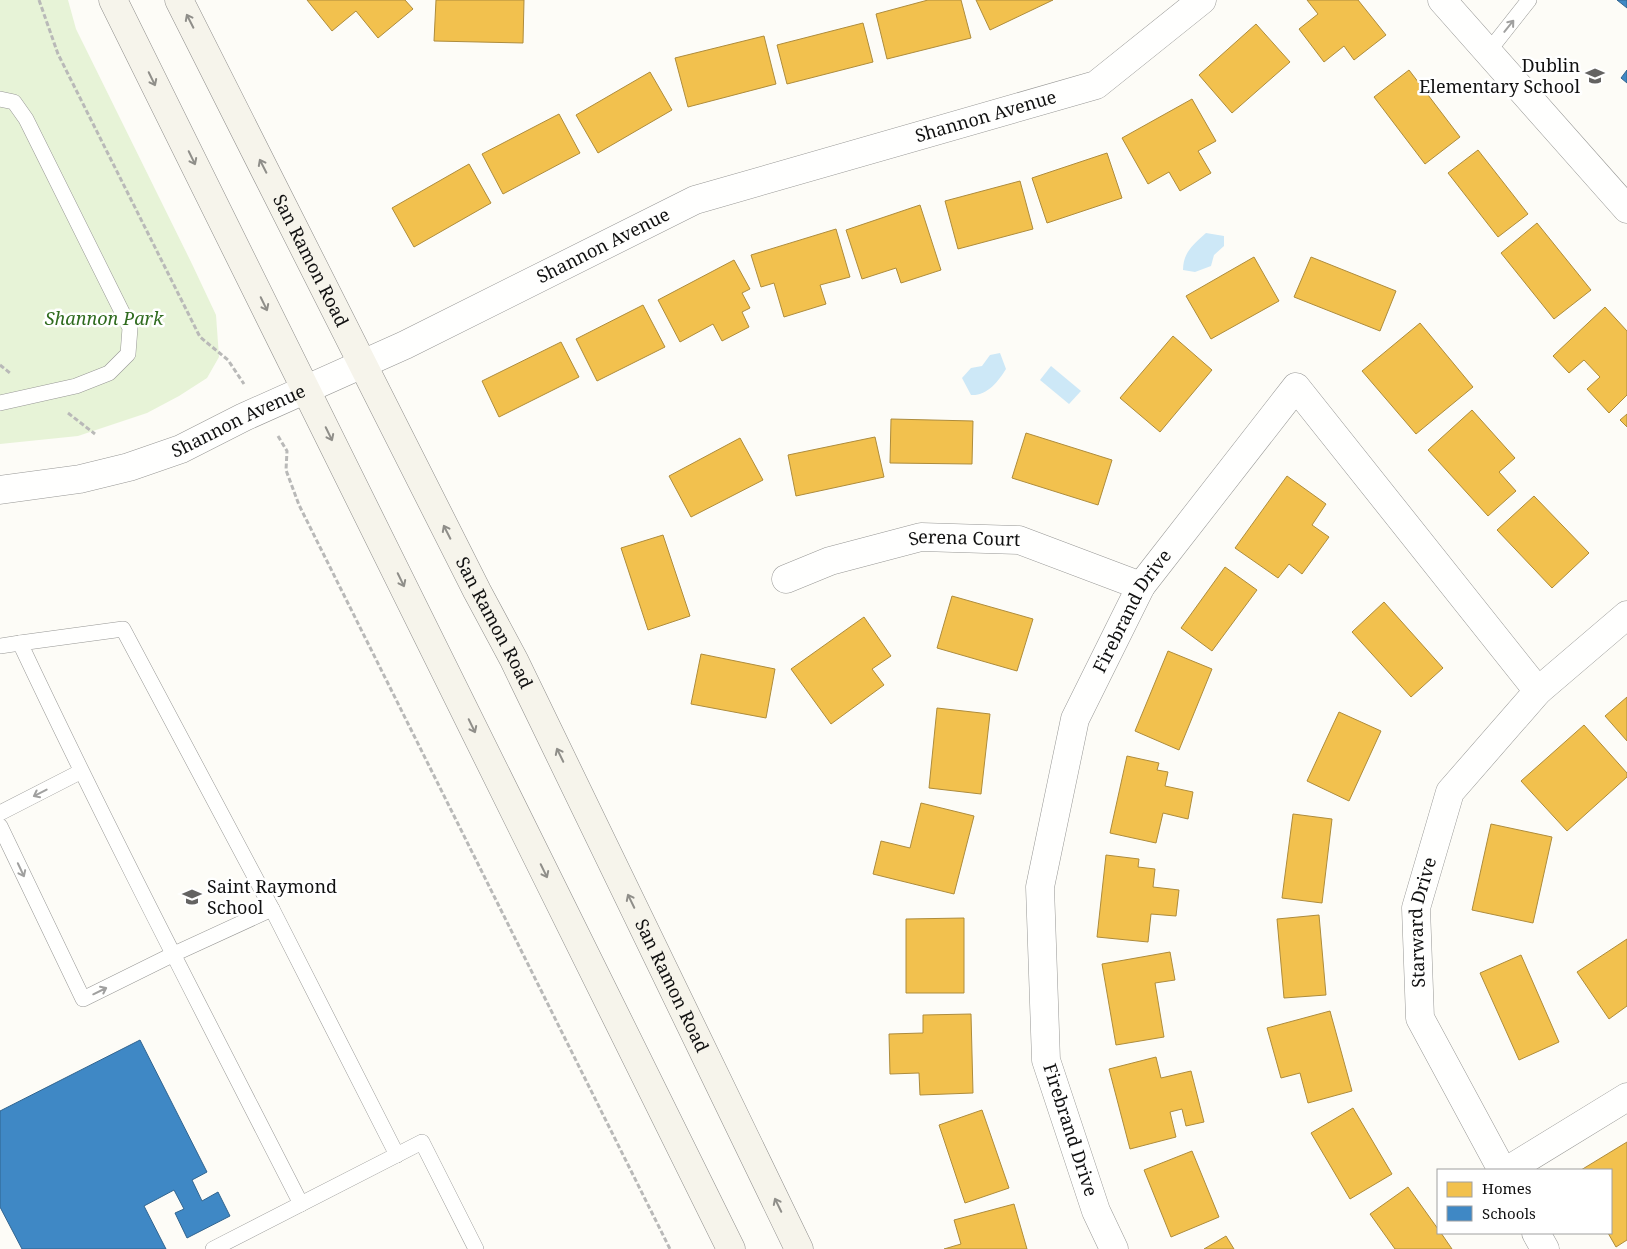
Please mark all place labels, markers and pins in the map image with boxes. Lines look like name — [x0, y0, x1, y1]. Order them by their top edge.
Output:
place label: Dublin Elementary School — [1419, 53, 1580, 98]
school or university icon: Dublin Elementary School — [1584, 65, 1606, 87]
place label: Saint Raymond School — [207, 874, 337, 919]
school or university icon: Saint Raymond School — [181, 886, 203, 908]

